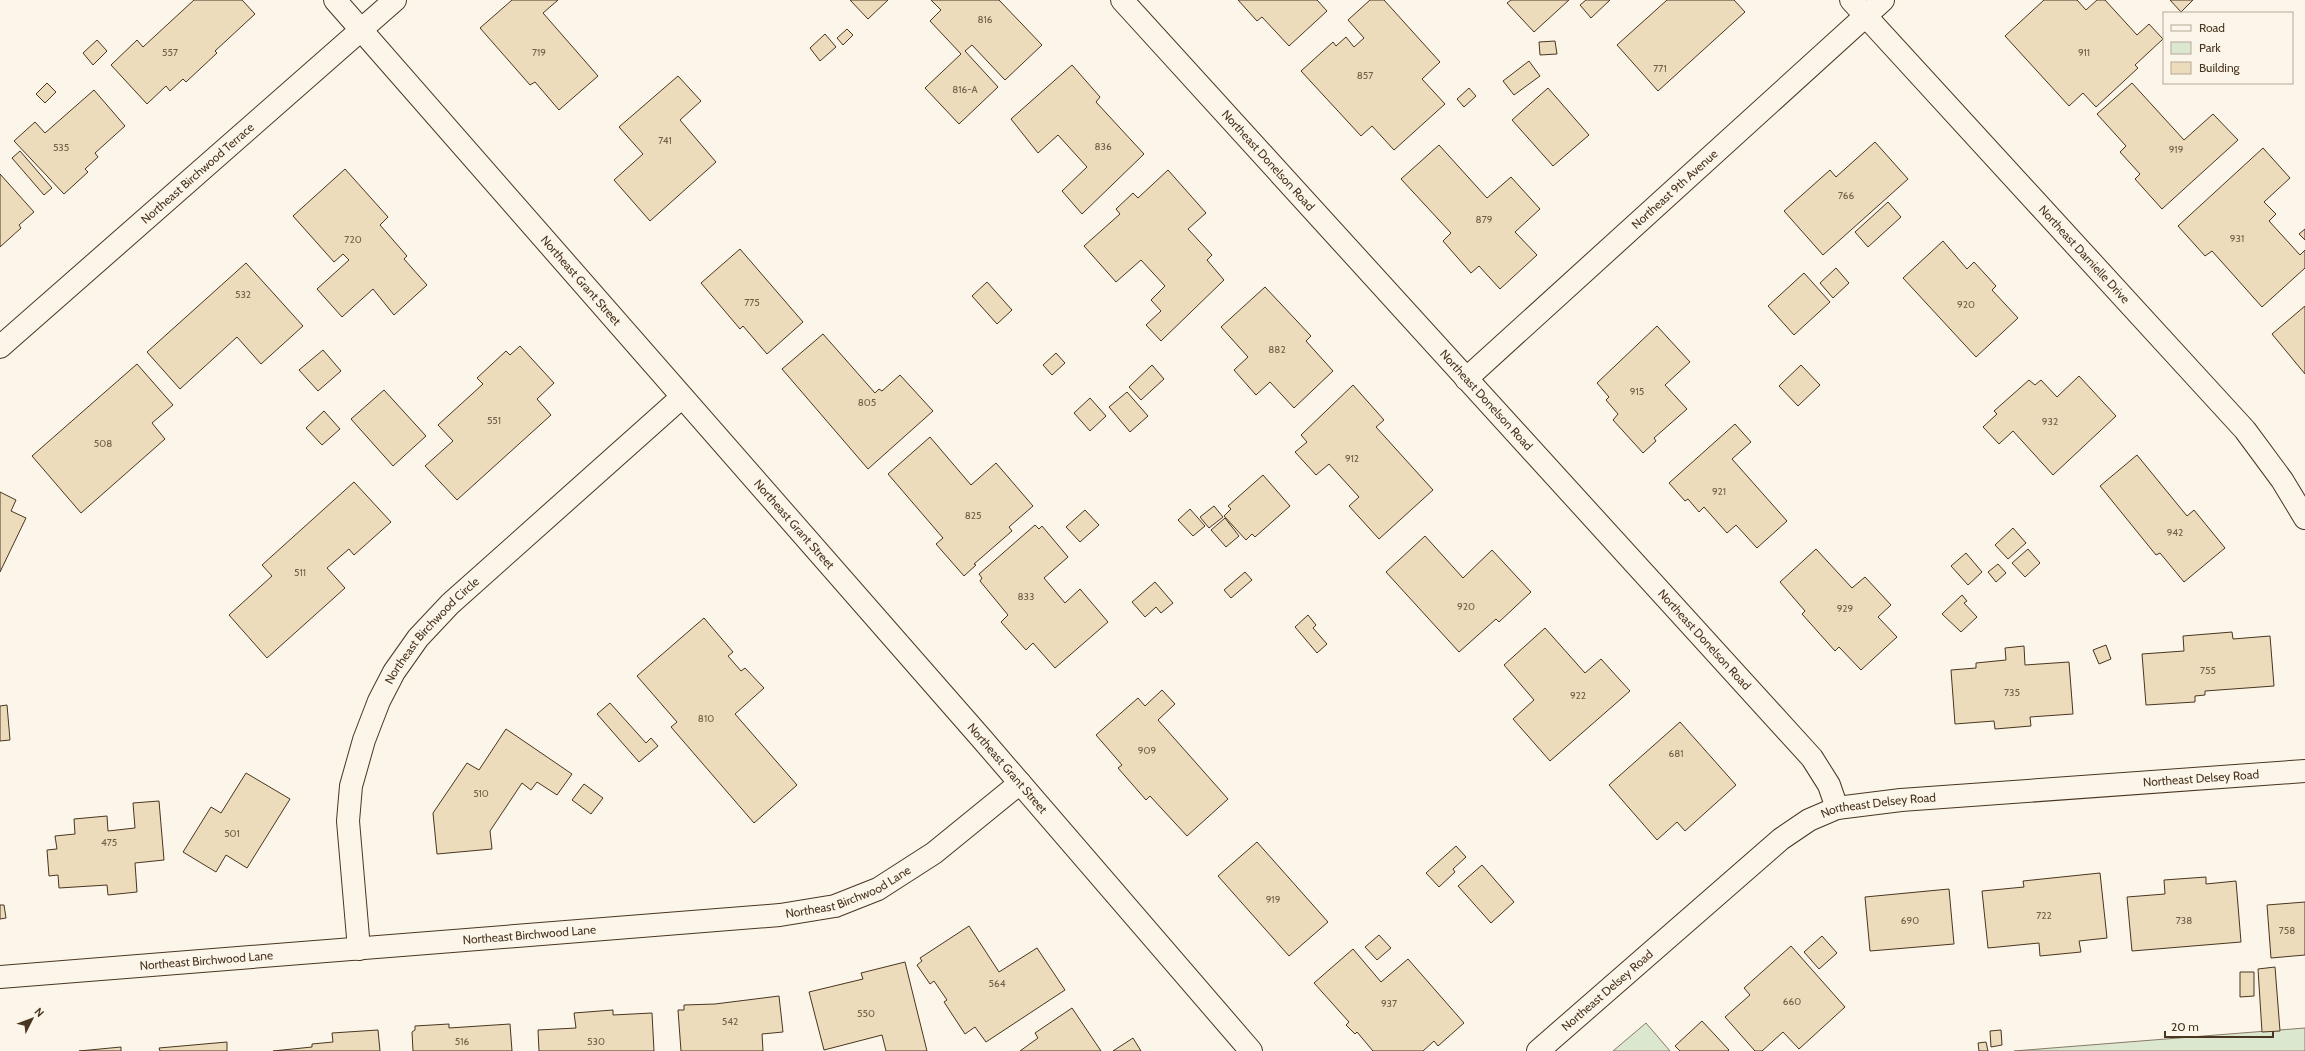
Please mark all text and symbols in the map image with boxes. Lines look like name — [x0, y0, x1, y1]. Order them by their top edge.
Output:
legend — [2163, 12, 2293, 84]
house number: 816 — [977, 13, 993, 26]
text: Road — [2199, 20, 2225, 35]
text: Park — [2199, 40, 2221, 55]
house number: 557 — [162, 46, 178, 59]
house number: 719 — [532, 46, 546, 59]
house number: 911 — [2078, 46, 2090, 59]
text: Building — [2199, 60, 2241, 75]
house number: 771 — [1653, 62, 1667, 75]
house number: 857 — [1357, 69, 1373, 82]
house number: 816-A — [952, 83, 979, 96]
street label: Northeast Donelson Road — [1219, 107, 1318, 214]
street label: Northeast Birchwood Terrace — [138, 119, 257, 227]
house number: 741 — [658, 134, 672, 147]
house number: 836 — [1094, 140, 1112, 153]
house number: 535 — [53, 141, 69, 154]
house number: 919 — [2169, 143, 2184, 156]
street label: Northeast 9th Avenue — [1628, 146, 1720, 232]
house number: 766 — [1838, 189, 1854, 202]
street label: Northeast Darnielle Drive — [2036, 202, 2133, 306]
house number: 879 — [1476, 213, 1493, 226]
street label: Northeast Grant Street — [538, 232, 624, 328]
house number: 931 — [2230, 232, 2244, 245]
house number: 720 — [344, 233, 362, 246]
house number: 532 — [235, 288, 251, 301]
house number: 775 — [744, 296, 760, 309]
house number: 920 — [1957, 298, 1975, 311]
house number: 882 — [1268, 343, 1286, 356]
street label: Northeast Donelson Road — [1437, 346, 1536, 453]
house number: 915 — [1630, 385, 1644, 398]
house number: 805 — [858, 396, 876, 409]
house number: 551 — [487, 414, 501, 427]
house number: 932 — [2042, 415, 2058, 428]
house number: 508 — [94, 437, 112, 450]
house number: 912 — [1345, 452, 1359, 465]
street label: Northeast Grant Street — [751, 476, 838, 572]
house number: 921 — [1712, 485, 1726, 498]
house number: 825 — [965, 509, 981, 522]
house number: 942 — [2167, 526, 2183, 539]
house number: 511 — [294, 566, 306, 579]
street label: Northeast Birchwood Circle — [381, 574, 482, 686]
street label: Northeast Donelson Road — [1655, 586, 1754, 693]
house number: 833 — [1018, 590, 1034, 603]
house number: 920 — [1457, 600, 1475, 613]
house number: 929 — [1837, 602, 1854, 615]
house number: 755 — [2200, 664, 2216, 677]
house number: 735 — [2004, 686, 2020, 699]
house number: 922 — [1570, 689, 1586, 702]
house number: 810 — [698, 712, 714, 725]
street label: Northeast Grant Street — [965, 720, 1051, 816]
house number: 909 — [1138, 744, 1156, 757]
house number: 681 — [1668, 747, 1684, 760]
street label: Northeast Delsey Road — [2142, 766, 2260, 790]
house number: 510 — [473, 787, 489, 800]
street label: Northeast Delsey Road — [1818, 790, 1936, 821]
house number: 501 — [224, 827, 240, 840]
house number: 475 — [101, 836, 117, 849]
street label: Northeast Birchwood Lane — [784, 862, 913, 921]
house number: 919 — [1266, 893, 1281, 906]
house number: 722 — [2036, 909, 2052, 922]
house number: 690 — [1901, 914, 1919, 927]
house number: 738 — [2176, 914, 2192, 927]
street label: Northeast Birchwood Lane — [462, 922, 597, 947]
house number: 758 — [2279, 924, 2295, 937]
street label: Northeast Delsey Road — [1558, 946, 1656, 1034]
street label: Northeast Birchwood Lane — [139, 947, 274, 973]
house number: 564 — [989, 977, 1006, 990]
house number: 660 — [1783, 995, 1801, 1008]
house number: 937 — [1381, 997, 1397, 1010]
north arrow — [12, 999, 52, 1039]
text: N — [32, 1005, 47, 1020]
house number: 550 — [857, 1007, 875, 1020]
scale bar — [2165, 1013, 2273, 1039]
house number: 542 — [722, 1015, 738, 1028]
text: 20 m — [2171, 1019, 2199, 1034]
house number: 516 — [455, 1035, 469, 1048]
house number: 530 — [587, 1035, 605, 1048]

